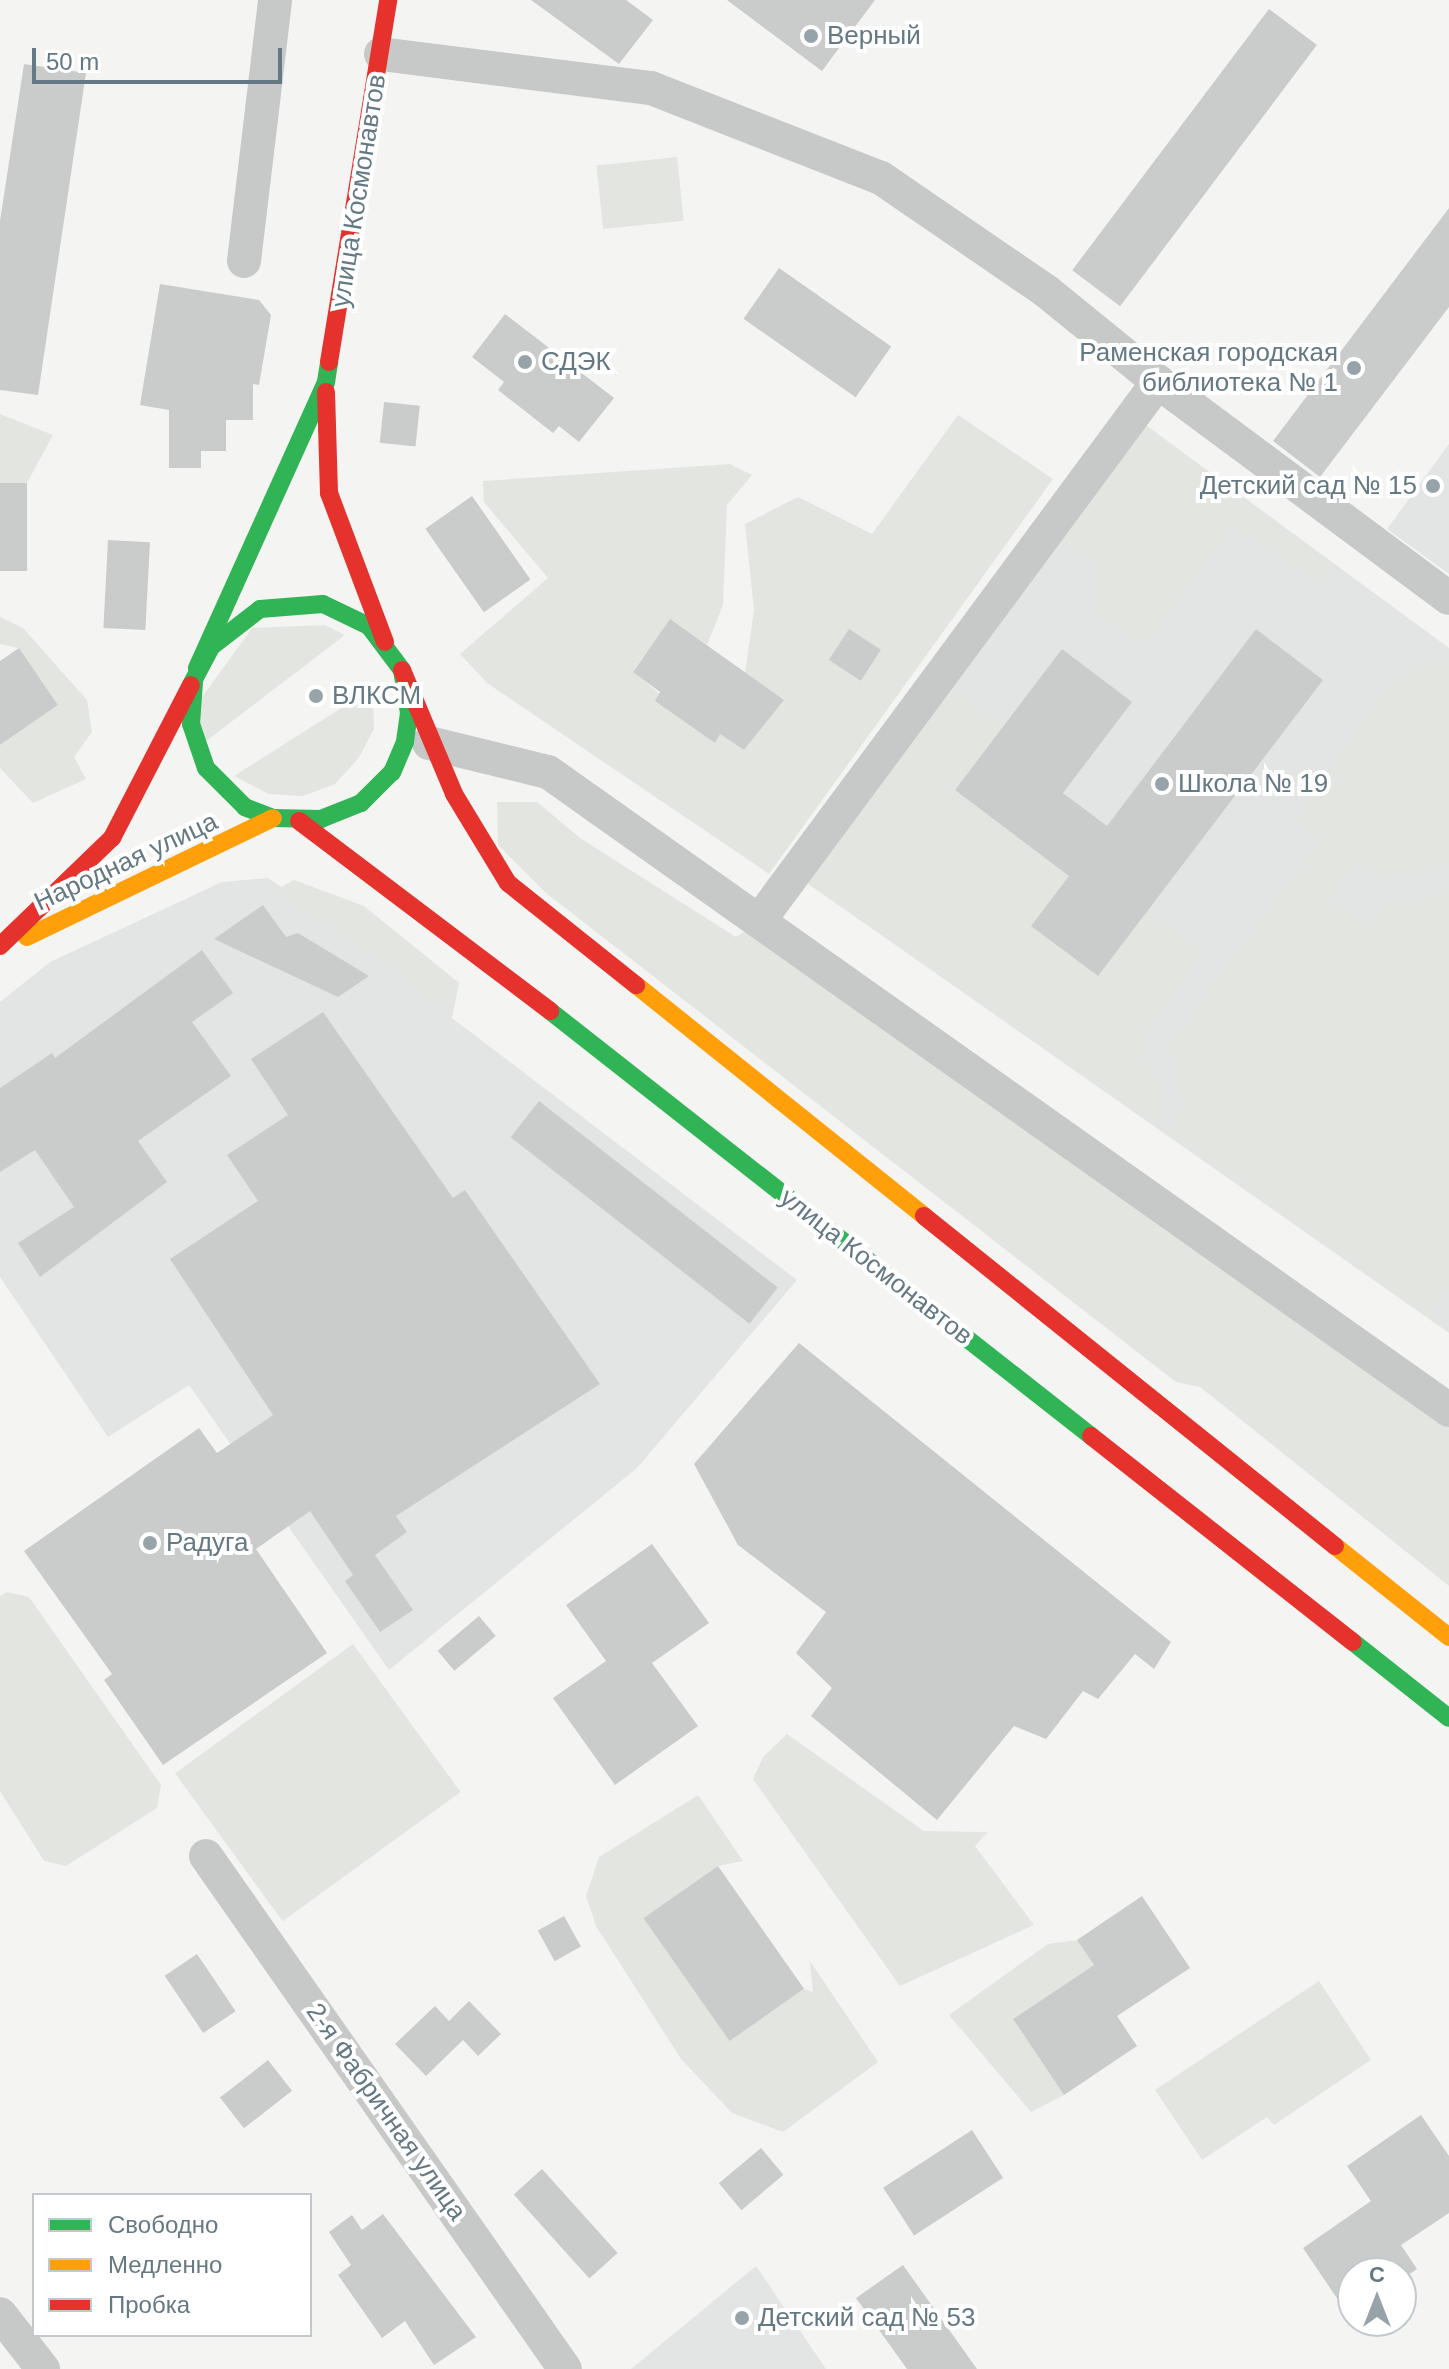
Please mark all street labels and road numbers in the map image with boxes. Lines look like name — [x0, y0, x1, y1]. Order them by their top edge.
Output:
street label: улица Космонавтов — [325, 72, 393, 310]
street label: Народная улица — [30, 806, 222, 918]
street label: улица Космонавтов — [774, 1182, 978, 1352]
street label: 2-я Фабричная улица — [299, 1998, 473, 2226]

